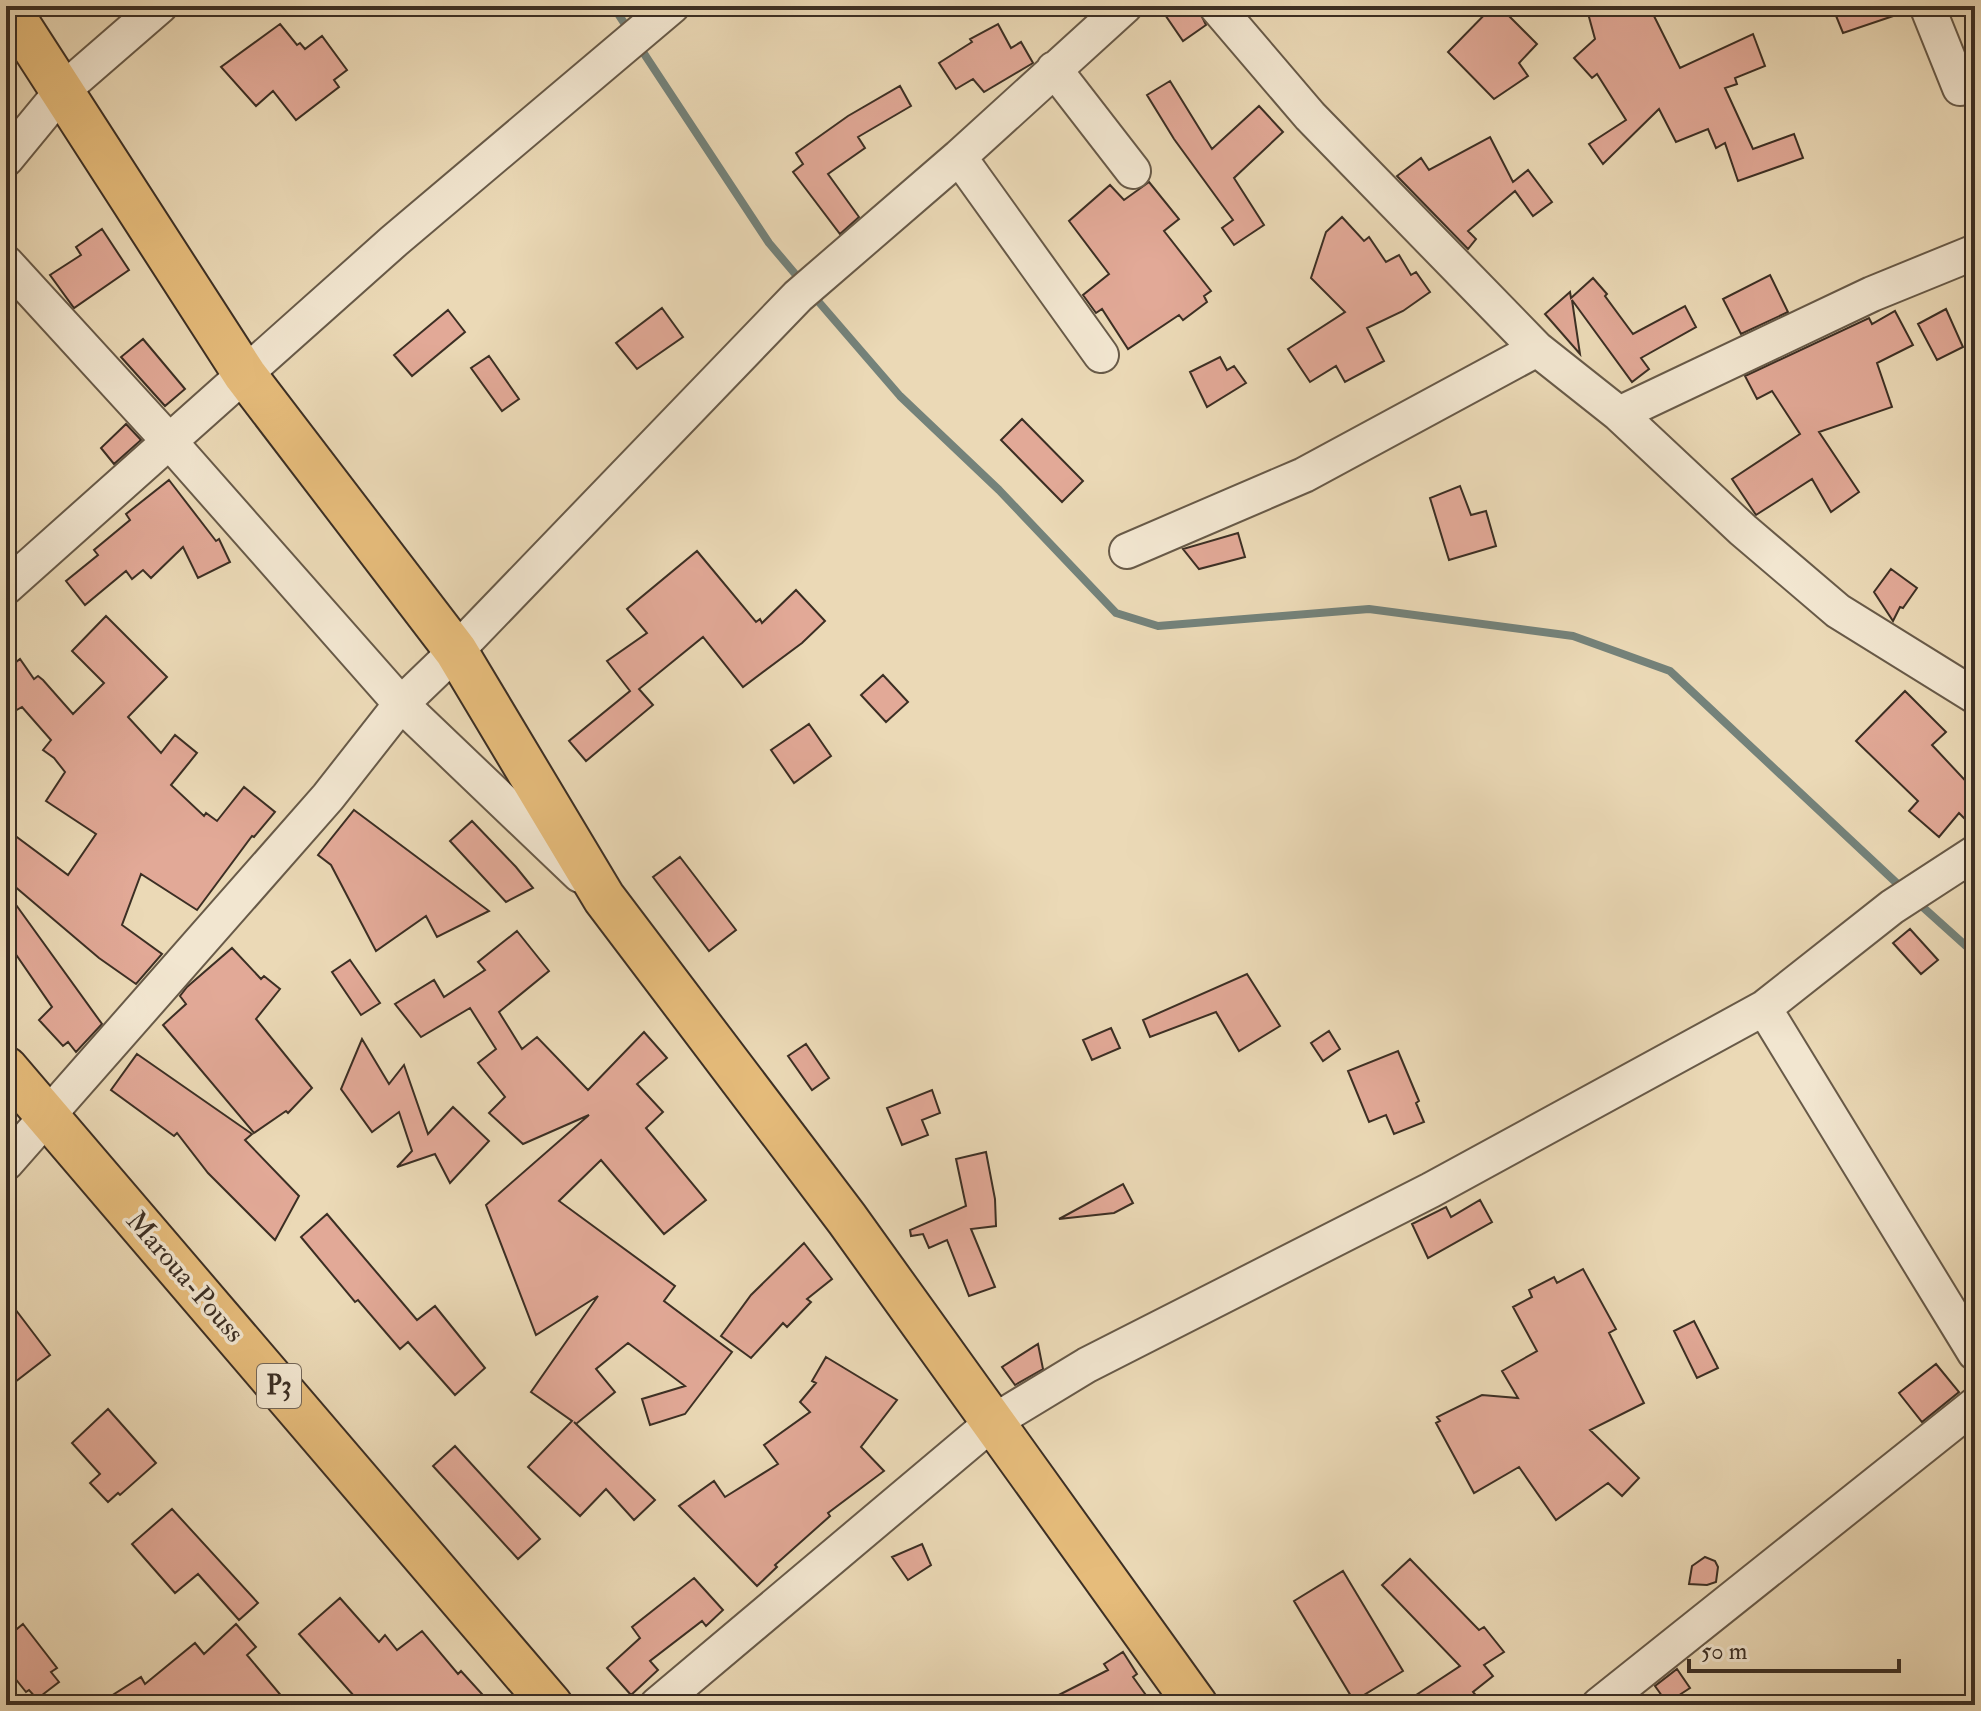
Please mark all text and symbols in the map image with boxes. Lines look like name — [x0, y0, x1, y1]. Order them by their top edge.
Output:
street label: Maroua-Pouss — [118, 1204, 252, 1350]
road number: P3 — [257, 1364, 301, 1408]
scale bar — [1689, 1623, 1899, 1673]
text: 50 m — [1701, 1636, 1748, 1667]

